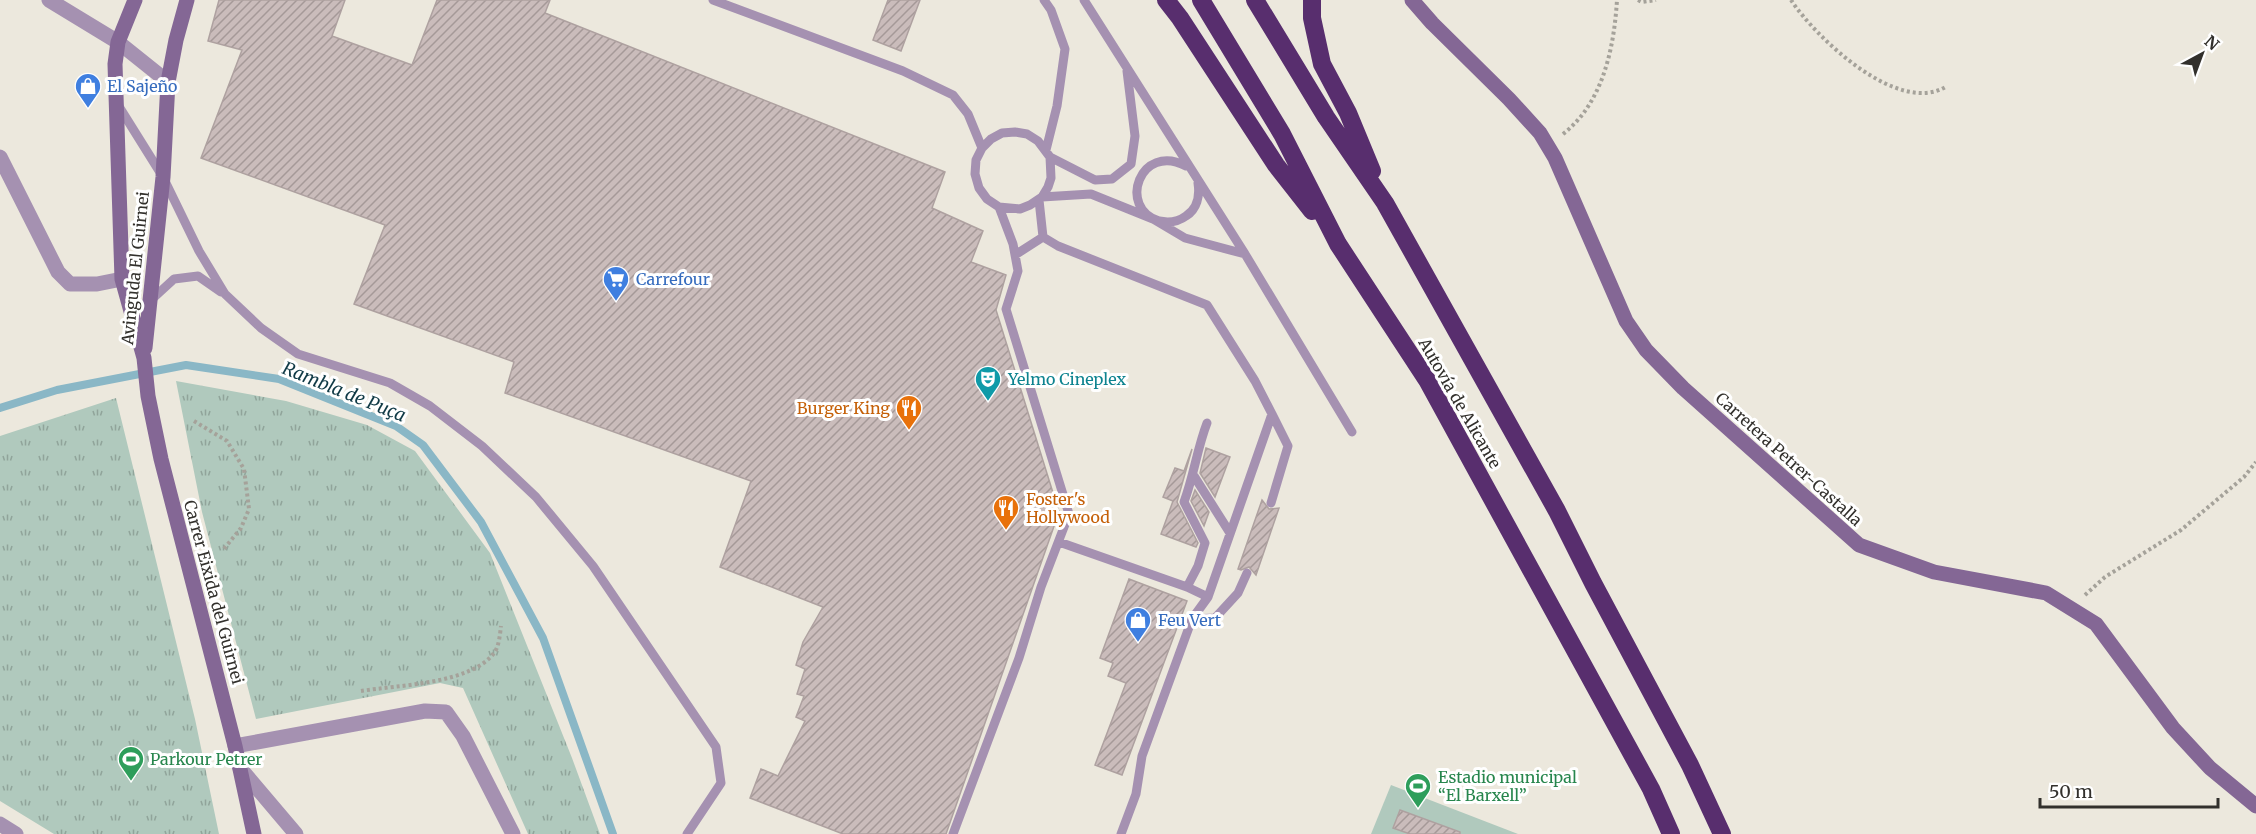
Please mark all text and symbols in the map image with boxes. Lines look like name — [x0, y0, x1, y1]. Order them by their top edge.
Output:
north arrow — [2172, 24, 2232, 84]
text: N — [2201, 31, 2223, 55]
shop icon: El Sajeño — [73, 71, 103, 109]
place label: El Sajeño — [107, 76, 177, 96]
street label: Avinguda El Guirnei — [117, 190, 153, 347]
supermarket icon: Carrefour — [601, 264, 631, 302]
place label: Carrefour — [636, 269, 710, 289]
street label: Autovía de Alicante — [1414, 333, 1506, 472]
water label: Rambla de Puça — [279, 356, 409, 427]
theatre icon: Yelmo Cineplex — [973, 364, 1003, 402]
place label: Yelmo Cineplex — [1007, 369, 1127, 389]
street label: Carretera Petrer-Castalla — [1712, 388, 1867, 530]
restaurant icon: Burger King — [894, 393, 924, 431]
place label: Burger King — [797, 398, 890, 418]
place label: Foster's Hollywood — [1026, 489, 1110, 527]
restaurant icon: Foster's Hollywood — [991, 493, 1021, 531]
street label: Carrer Eixida del Guirnei — [180, 498, 248, 686]
shop icon: Feu Vert — [1123, 605, 1153, 643]
place label: Feu Vert — [1158, 610, 1222, 630]
sports icon: Parkour Petrer — [116, 744, 146, 782]
place label: Parkour Petrer — [150, 749, 263, 769]
place label: Estadio municipal “El Barxell” — [1438, 767, 1577, 805]
sports icon: Estadio municipal “El Barxell” — [1403, 771, 1433, 809]
scale bar — [2040, 771, 2218, 809]
text: 50 m — [2049, 780, 2093, 803]

